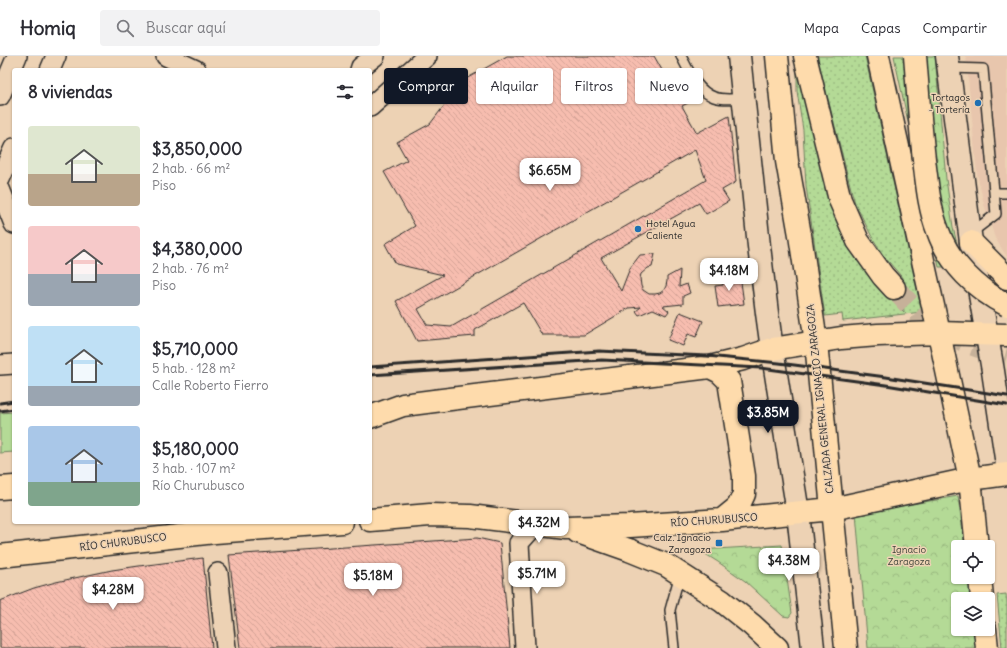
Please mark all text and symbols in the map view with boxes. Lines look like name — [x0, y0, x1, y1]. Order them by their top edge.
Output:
search box — [100, 10, 380, 46]
text: Homiq — [20, 16, 76, 40]
icon: search — [114, 17, 136, 39]
text: Buscar aquí — [146, 18, 226, 37]
text: Mapa — [804, 19, 839, 37]
text: Capas — [861, 19, 901, 37]
text: Compartir — [923, 19, 987, 37]
chip: Comprar — [384, 68, 468, 104]
chip: Alquilar — [476, 68, 553, 104]
chip: Filtros — [561, 68, 627, 104]
chip: Nuevo — [635, 68, 703, 104]
text: 8 viviendas — [28, 81, 112, 103]
icon: filters — [334, 81, 356, 103]
place label: Tortagos - Tortería — [928, 91, 970, 116]
marker: Tortagos - Tortería — [973, 98, 983, 108]
text: $3,850,000 — [152, 138, 243, 160]
icon: home — [60, 142, 108, 190]
pin: $6.65M — [517, 158, 583, 192]
text: 2 hab. · 66 m² — [152, 160, 230, 177]
text: $6.65M — [529, 162, 571, 179]
text: Piso — [152, 177, 176, 194]
place label: Hotel Agua Caliente — [646, 217, 696, 242]
marker: Hotel Agua Caliente — [633, 224, 643, 234]
text: $4,380,000 — [152, 238, 243, 260]
icon: home — [60, 242, 108, 290]
pin: $4.18M — [696, 258, 762, 292]
text: 2 hab. · 76 m² — [152, 260, 229, 277]
text: $4.18M — [709, 262, 749, 279]
text: Piso — [152, 277, 176, 294]
street label: CALZADA GENERAL IGNACIO ZARAGOZA — [804, 303, 836, 494]
text: $5,710,000 — [152, 338, 238, 360]
icon: home — [60, 342, 108, 390]
text: 5 hab. · 128 m² — [152, 360, 236, 377]
text: Calle Roberto Fierro — [152, 377, 269, 394]
pin: $3.85M — [735, 400, 801, 434]
text: $3.85M — [747, 404, 789, 421]
text: $5,180,000 — [152, 438, 239, 460]
icon: home — [60, 442, 108, 490]
text: 3 hab. · 107 m² — [152, 460, 236, 477]
text: Río Churubusco — [152, 477, 245, 494]
pin: $4.32M — [506, 510, 572, 544]
street label: RÍO CHURUBUSCO — [670, 510, 758, 530]
text: $4.32M — [518, 514, 560, 531]
street label: RÍO CHURUBUSCO — [79, 530, 167, 554]
place label: Calz. Ignacio Zaragoza — [653, 531, 711, 556]
marker: Calz. Ignacio Zaragoza — [714, 538, 724, 548]
map controls — [951, 540, 995, 636]
button: locate — [951, 540, 995, 584]
park label: Ignacio Zaragoza — [888, 543, 930, 568]
pin: $4.38M — [756, 548, 822, 582]
text: $4.38M — [768, 552, 810, 569]
pin: $5.71M — [504, 561, 570, 595]
pin: $5.18M — [340, 563, 406, 597]
text: $5.71M — [517, 565, 557, 582]
text: $5.18M — [353, 567, 393, 584]
pin: $4.28M — [80, 577, 146, 611]
text: $4.28M — [92, 581, 134, 598]
button: layers — [951, 592, 995, 636]

